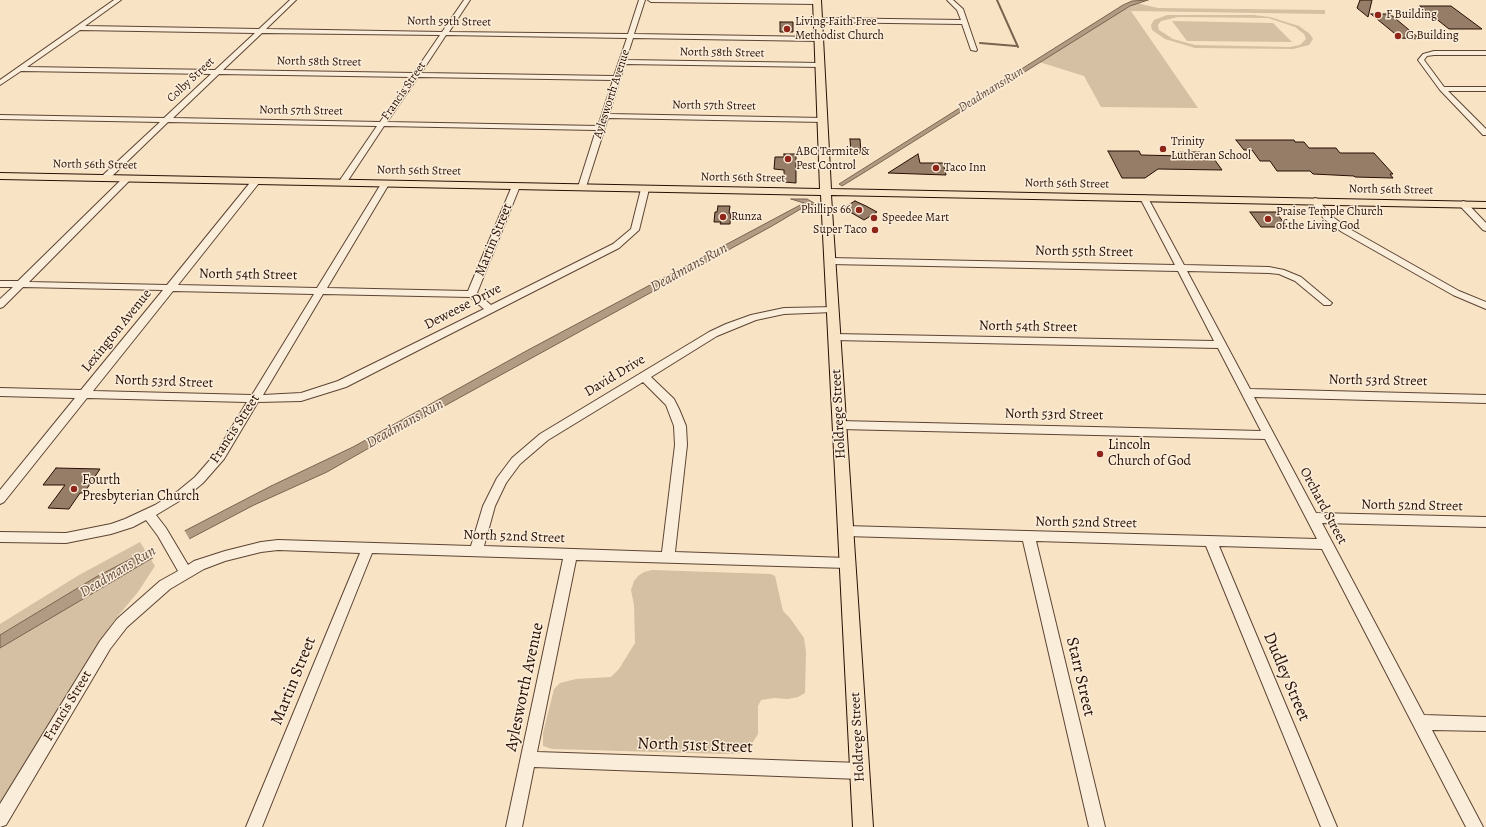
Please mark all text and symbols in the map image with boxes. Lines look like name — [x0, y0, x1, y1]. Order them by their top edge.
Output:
place label: F Building — [1386, 8, 1437, 22]
marker: F Building — [1373, 10, 1383, 20]
street label: North 59th Street — [407, 14, 491, 30]
place label: Living Faith Free Methodist Church — [795, 15, 884, 43]
marker: Living Faith Free Methodist Church — [782, 24, 792, 34]
place label: G Building — [1406, 29, 1459, 43]
marker: G Building — [1393, 31, 1403, 41]
street label: North 58th Street — [679, 45, 765, 61]
street label: Aylesworth Avenue — [591, 48, 633, 140]
street label: North 58th Street — [276, 54, 362, 70]
street label: Colby Street — [164, 55, 218, 105]
street label: Francis Street — [379, 59, 429, 123]
water label: Deadmans Run — [955, 64, 1027, 116]
street label: North 57th Street — [672, 98, 756, 114]
street label: North 57th Street — [259, 103, 343, 119]
place label: Trinity Lutheran School — [1171, 135, 1251, 163]
marker: Trinity Lutheran School — [1158, 144, 1168, 154]
place label: ABC Termite & Pest Control — [796, 145, 869, 173]
marker: ABC Termite & Pest Control — [783, 154, 793, 164]
street label: North 56th Street — [53, 157, 137, 173]
place label: Taco Inn — [944, 161, 986, 175]
street label: North 56th Street — [377, 163, 461, 179]
marker: Taco Inn — [931, 163, 941, 173]
street label: North 56th Street — [701, 170, 785, 186]
street label: North 56th Street — [1025, 176, 1109, 192]
street label: North 56th Street — [1349, 182, 1433, 198]
street label: Martin Street — [472, 201, 516, 279]
place label: Phillips 66 — [801, 203, 851, 217]
marker: Phillips 66 — [854, 205, 864, 215]
place label: Praise Temple Church of the Living God — [1276, 205, 1383, 233]
place label: Runza — [731, 210, 762, 224]
place label: Speedee Mart — [882, 211, 949, 225]
marker: Runza — [718, 212, 728, 222]
marker: Speedee Mart — [869, 213, 879, 223]
marker: Praise Temple Church of the Living God — [1263, 214, 1273, 224]
place label: Super Taco — [813, 223, 867, 237]
marker: Super Taco — [870, 225, 880, 235]
water label: Deadmans Run — [647, 239, 731, 297]
street label: North 55th Street — [1035, 243, 1133, 261]
street label: North 54th Street — [199, 266, 297, 284]
street label: Deweese Drive — [422, 280, 504, 334]
street label: Lexington Avenue — [78, 286, 156, 376]
street label: North 54th Street — [979, 318, 1077, 336]
street label: David Drive — [582, 351, 648, 401]
street label: Holdrege Street — [828, 369, 850, 459]
street label: North 53rd Street — [114, 372, 214, 392]
street label: North 53rd Street — [1328, 372, 1428, 390]
street label: Francis Street — [206, 391, 264, 467]
water label: Deadmans Run — [363, 395, 447, 453]
street label: North 53rd Street — [1004, 406, 1104, 424]
place label: Lincoln Church of God — [1108, 438, 1191, 470]
marker: Lincoln Church of God — [1095, 449, 1105, 459]
street label: Orchard Street — [1296, 465, 1350, 547]
place label: Fourth Presbyterian Church — [82, 473, 199, 506]
marker: Fourth Presbyterian Church — [69, 484, 79, 494]
street label: North 52nd Street — [1361, 497, 1463, 515]
street label: North 52nd Street — [1035, 514, 1137, 532]
street label: North 52nd Street — [463, 527, 565, 547]
water label: Deadmans Run — [77, 542, 159, 602]
street label: Aylesworth Avenue — [501, 621, 549, 753]
street label: Dudley Street — [1258, 629, 1314, 725]
street label: Martin Street — [267, 634, 321, 728]
street label: Starr Street — [1061, 635, 1099, 719]
street label: Francis Street — [40, 668, 96, 744]
street label: Holdrege Street — [847, 692, 869, 782]
street label: North 51st Street — [637, 734, 753, 758]

